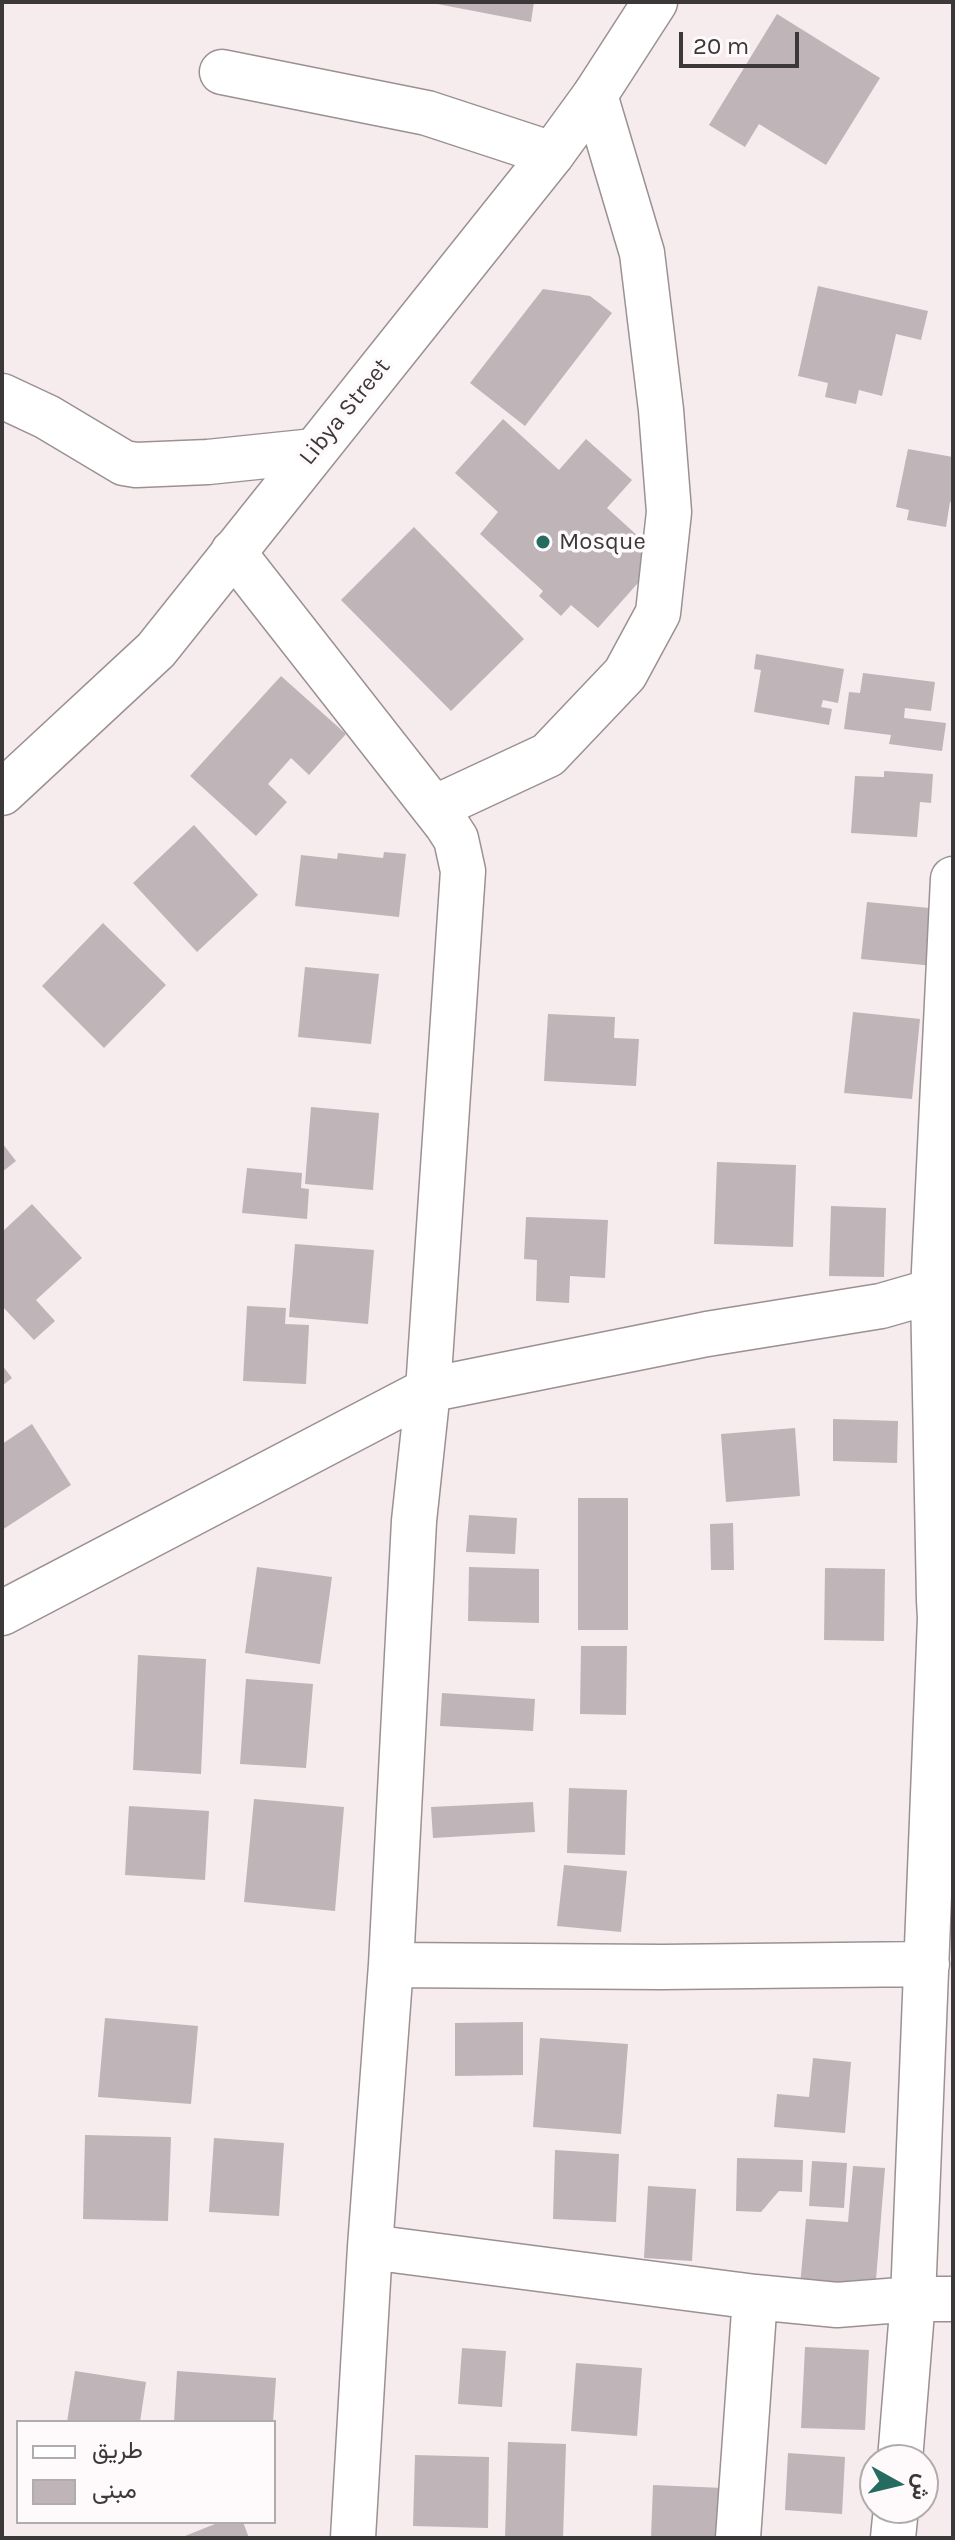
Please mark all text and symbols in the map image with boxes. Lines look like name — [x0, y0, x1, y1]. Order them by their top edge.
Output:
scale bar — [683, 16, 803, 66]
text: 20 m — [693, 32, 749, 60]
street label: Libya Street — [293, 353, 397, 471]
place label: Mosque — [559, 528, 646, 556]
marker: Mosque — [534, 533, 552, 551]
legend — [16, 2420, 276, 2524]
text: طريق — [92, 2436, 143, 2464]
north arrow — [859, 2444, 939, 2524]
text: ش — [906, 2472, 935, 2502]
text: مبنى — [92, 2476, 137, 2504]

